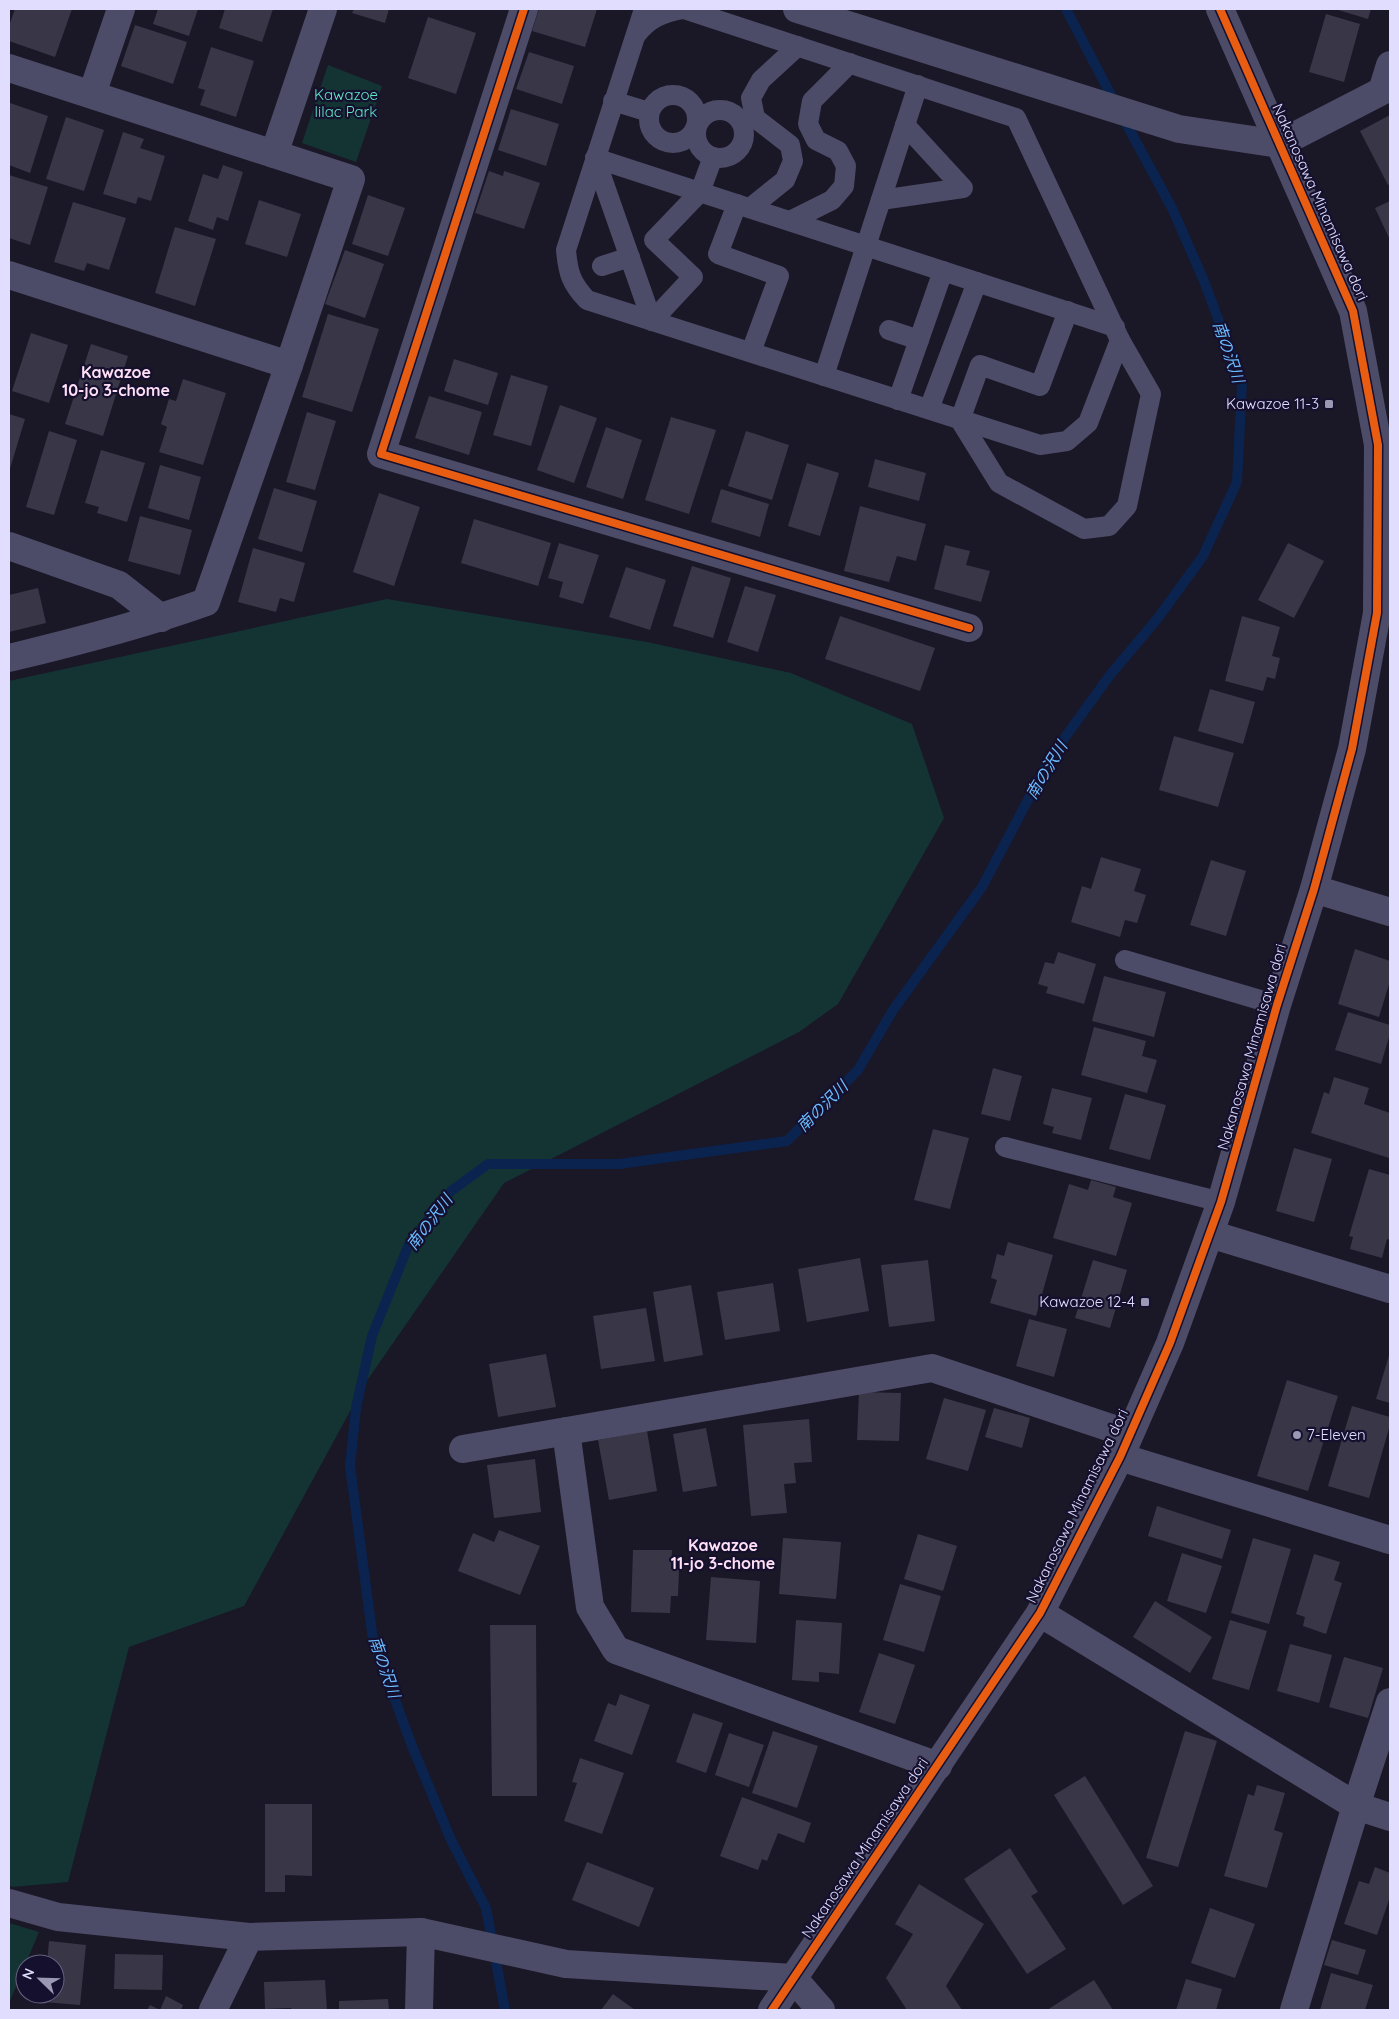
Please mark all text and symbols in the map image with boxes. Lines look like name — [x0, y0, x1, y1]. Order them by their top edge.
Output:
park label: Kawazoe lilac Park — [314, 85, 378, 121]
street label: Nakanosawa Minamisawa dori — [1268, 100, 1373, 303]
water label: 南の沢川 — [1209, 318, 1250, 387]
district label: Kawazoe 10-jo 3-chome — [62, 362, 170, 400]
place label: Kawazoe 11-3 — [1226, 394, 1319, 413]
marker: Kawazoe 11-3 — [1323, 398, 1335, 410]
water label: 南の沢川 — [1021, 736, 1072, 803]
street label: Nakanosawa Minamisawa dori — [1213, 942, 1290, 1152]
water label: 南の沢川 — [792, 1075, 853, 1136]
water label: 南の沢川 — [402, 1189, 457, 1254]
place label: Kawazoe 12-4 — [1039, 1292, 1135, 1311]
marker: Kawazoe 12-4 — [1139, 1296, 1151, 1308]
street label: Nakanosawa Minamisawa dori — [1021, 1406, 1132, 1606]
place label: 7-Eleven — [1307, 1425, 1366, 1444]
marker: 7-Eleven — [1291, 1429, 1303, 1441]
district label: Kawazoe 11-jo 3-chome — [671, 1535, 775, 1573]
water label: 南の沢川 — [365, 1633, 406, 1702]
street label: Nakanosawa Minamisawa dori — [797, 1754, 932, 1942]
north arrow — [15, 1954, 65, 2004]
text: N — [18, 1966, 38, 1982]

